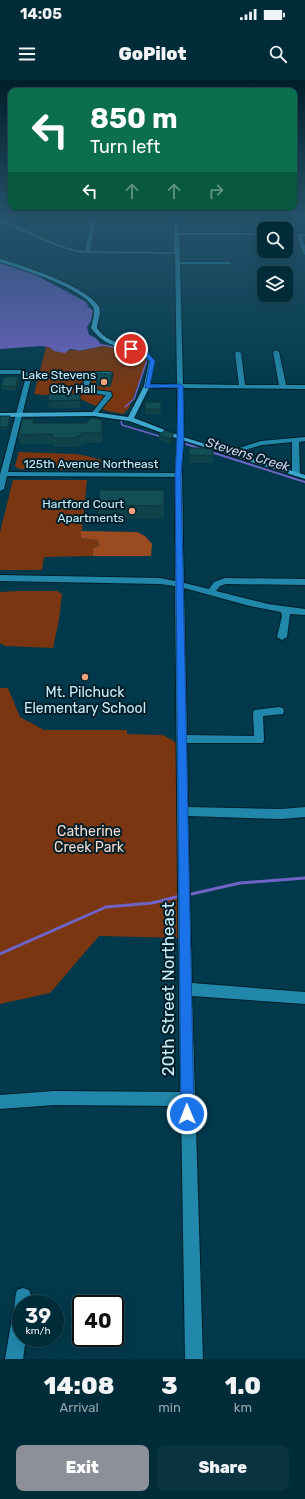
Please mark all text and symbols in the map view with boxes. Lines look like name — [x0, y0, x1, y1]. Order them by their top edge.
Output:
text: 14:05 — [20, 5, 62, 23]
icon: menu — [16, 43, 38, 65]
text: GoPilot — [118, 43, 187, 65]
icon: search — [267, 43, 289, 65]
text: 850 m — [90, 102, 178, 135]
icon: left — [24, 104, 76, 156]
text: Turn left — [90, 136, 160, 158]
icon: left — [79, 180, 101, 202]
icon: ahead — [121, 180, 143, 202]
icon: ahead — [163, 180, 185, 202]
icon: right — [205, 180, 227, 202]
map controls — [257, 222, 293, 302]
button: search — [257, 222, 293, 258]
button: layers — [257, 266, 293, 302]
pin — [114, 332, 148, 366]
icon: arrive — [120, 338, 142, 360]
place label: Lake Stevens City Hall — [22, 368, 96, 396]
marker: Lake Stevens City Hall — [99, 377, 109, 387]
water label: Stevens Creek — [204, 435, 292, 474]
street label: 125th Avenue Northeast — [24, 457, 159, 471]
place label: Hartford Court Apartments — [42, 497, 124, 525]
marker: Hartford Court Apartments — [127, 506, 137, 516]
marker: Mt. Pilchuck Elementary School — [80, 672, 90, 682]
place label: Mt. Pilchuck Elementary School — [24, 684, 146, 717]
park label: Catherine Creek Park — [54, 823, 125, 856]
street label: 20th Street Northeast — [158, 901, 178, 1076]
position arrow — [166, 1093, 208, 1135]
speed limit sign: 40 — [72, 1295, 124, 1347]
text: 39 — [25, 1304, 51, 1328]
text: km/h — [26, 1325, 50, 1337]
text: 14:08 — [44, 1372, 114, 1400]
text: 3 — [161, 1372, 178, 1400]
text: 1.0 — [225, 1372, 261, 1400]
text: Arrival — [60, 1400, 99, 1415]
text: min — [158, 1400, 181, 1415]
text: km — [234, 1400, 252, 1415]
button: Exit — [16, 1445, 149, 1491]
button: Share — [157, 1445, 289, 1491]

